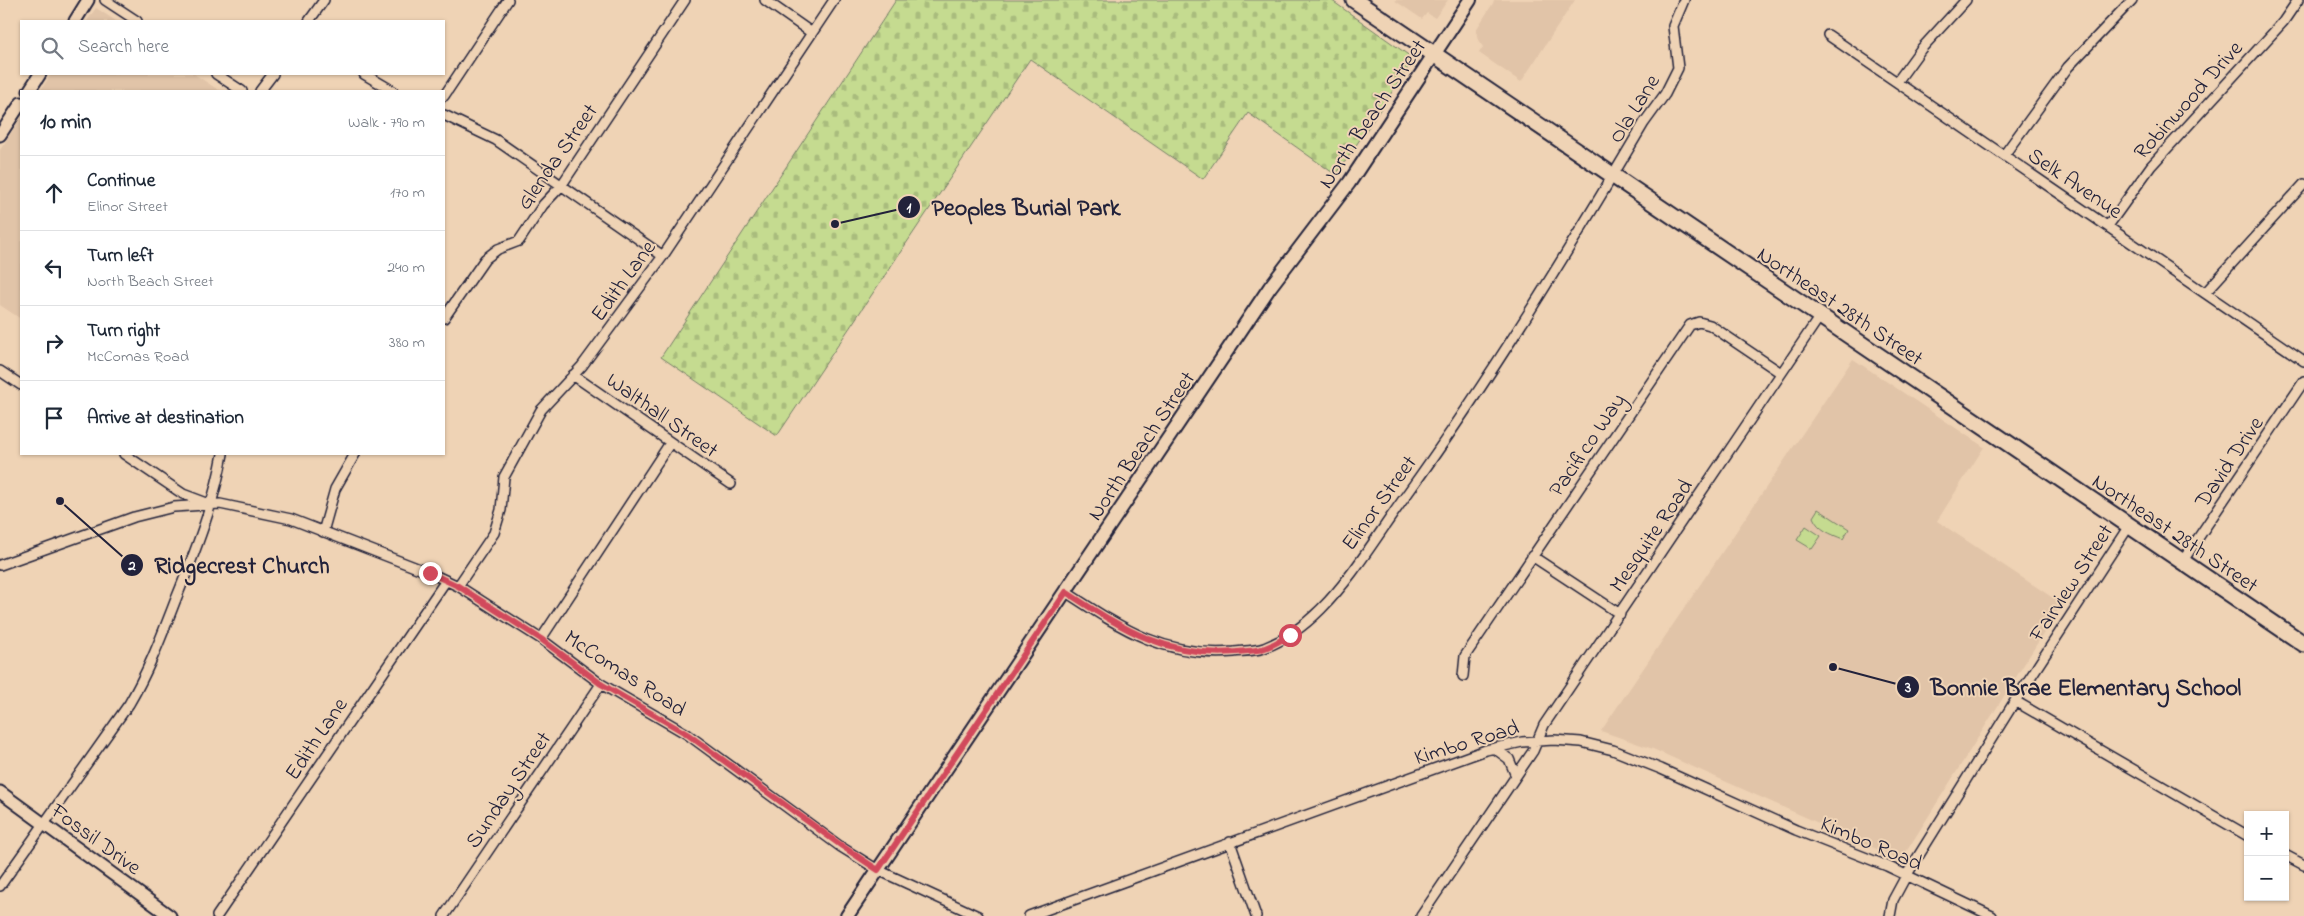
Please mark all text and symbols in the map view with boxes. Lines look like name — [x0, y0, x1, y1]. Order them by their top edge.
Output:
search box — [20, 20, 445, 75]
street label: North Beach Street — [1312, 33, 1436, 196]
icon: search — [38, 34, 66, 62]
text: Search here — [78, 34, 169, 61]
street label: Robinwood Drive — [2127, 34, 2251, 168]
street label: Ola Lane — [1602, 69, 1669, 150]
street label: Glenda Street — [510, 98, 607, 217]
text: 10 min — [40, 108, 91, 138]
text: Walk · 790 m — [348, 111, 425, 135]
street label: Selk Avenue — [2020, 141, 2128, 228]
text: Continue — [87, 168, 155, 195]
icon: ahead — [40, 179, 68, 207]
text: 170 m — [390, 181, 425, 205]
callout: Peoples Burial Park — [896, 187, 1130, 226]
text: Peoples Burial Park — [932, 192, 1121, 227]
text: Elinor Street — [87, 195, 168, 219]
text: 1 — [907, 197, 912, 219]
street label: Edith Lane — [584, 234, 665, 329]
street label: Northeast 28th Street — [1750, 240, 1929, 376]
text: Turn left — [87, 243, 154, 270]
icon: left — [40, 254, 68, 282]
text: 240 m — [387, 256, 425, 280]
text: North Beach Street — [87, 270, 214, 294]
text: Turn right — [87, 318, 160, 345]
icon: right — [40, 329, 68, 357]
text: 380 m — [389, 331, 425, 355]
text: McComas Road — [87, 345, 189, 369]
street label: North Beach Street — [1081, 365, 1205, 528]
street label: Walthall Street — [599, 366, 724, 467]
street label: Pacifico Way — [1542, 387, 1636, 505]
icon: arrive — [40, 404, 68, 432]
text: Arrive at destination — [87, 405, 244, 432]
street label: David Drive — [2188, 410, 2273, 516]
street label: Elinor Street — [1335, 449, 1426, 558]
street label: Northeast 28th Street — [2085, 467, 2264, 603]
street label: Mesquite Road — [1603, 474, 1702, 600]
street label: Fairview Street — [2022, 518, 2123, 650]
callout: Ridgecrest Church — [119, 545, 340, 584]
text: Ridgecrest Church — [154, 550, 330, 586]
text: 2 — [127, 555, 136, 577]
route end — [419, 562, 442, 585]
street label: McComas Road — [557, 623, 692, 726]
route start — [1279, 624, 1302, 647]
callout: Bonnie Brae Elementary School — [1895, 667, 2251, 706]
text: Bonnie Brae Elementary School — [1930, 672, 2241, 708]
text: 3 — [1904, 677, 1911, 699]
street label: Edith Lane — [278, 692, 357, 787]
street label: Kimbo Road — [1411, 713, 1523, 775]
street label: Sunday Street — [459, 725, 562, 856]
street label: Fossil Drive — [42, 796, 147, 884]
street label: Kimbo Road — [1815, 809, 1927, 881]
map controls — [2244, 811, 2289, 901]
button: + — [2244, 811, 2289, 856]
button: − — [2244, 856, 2289, 901]

